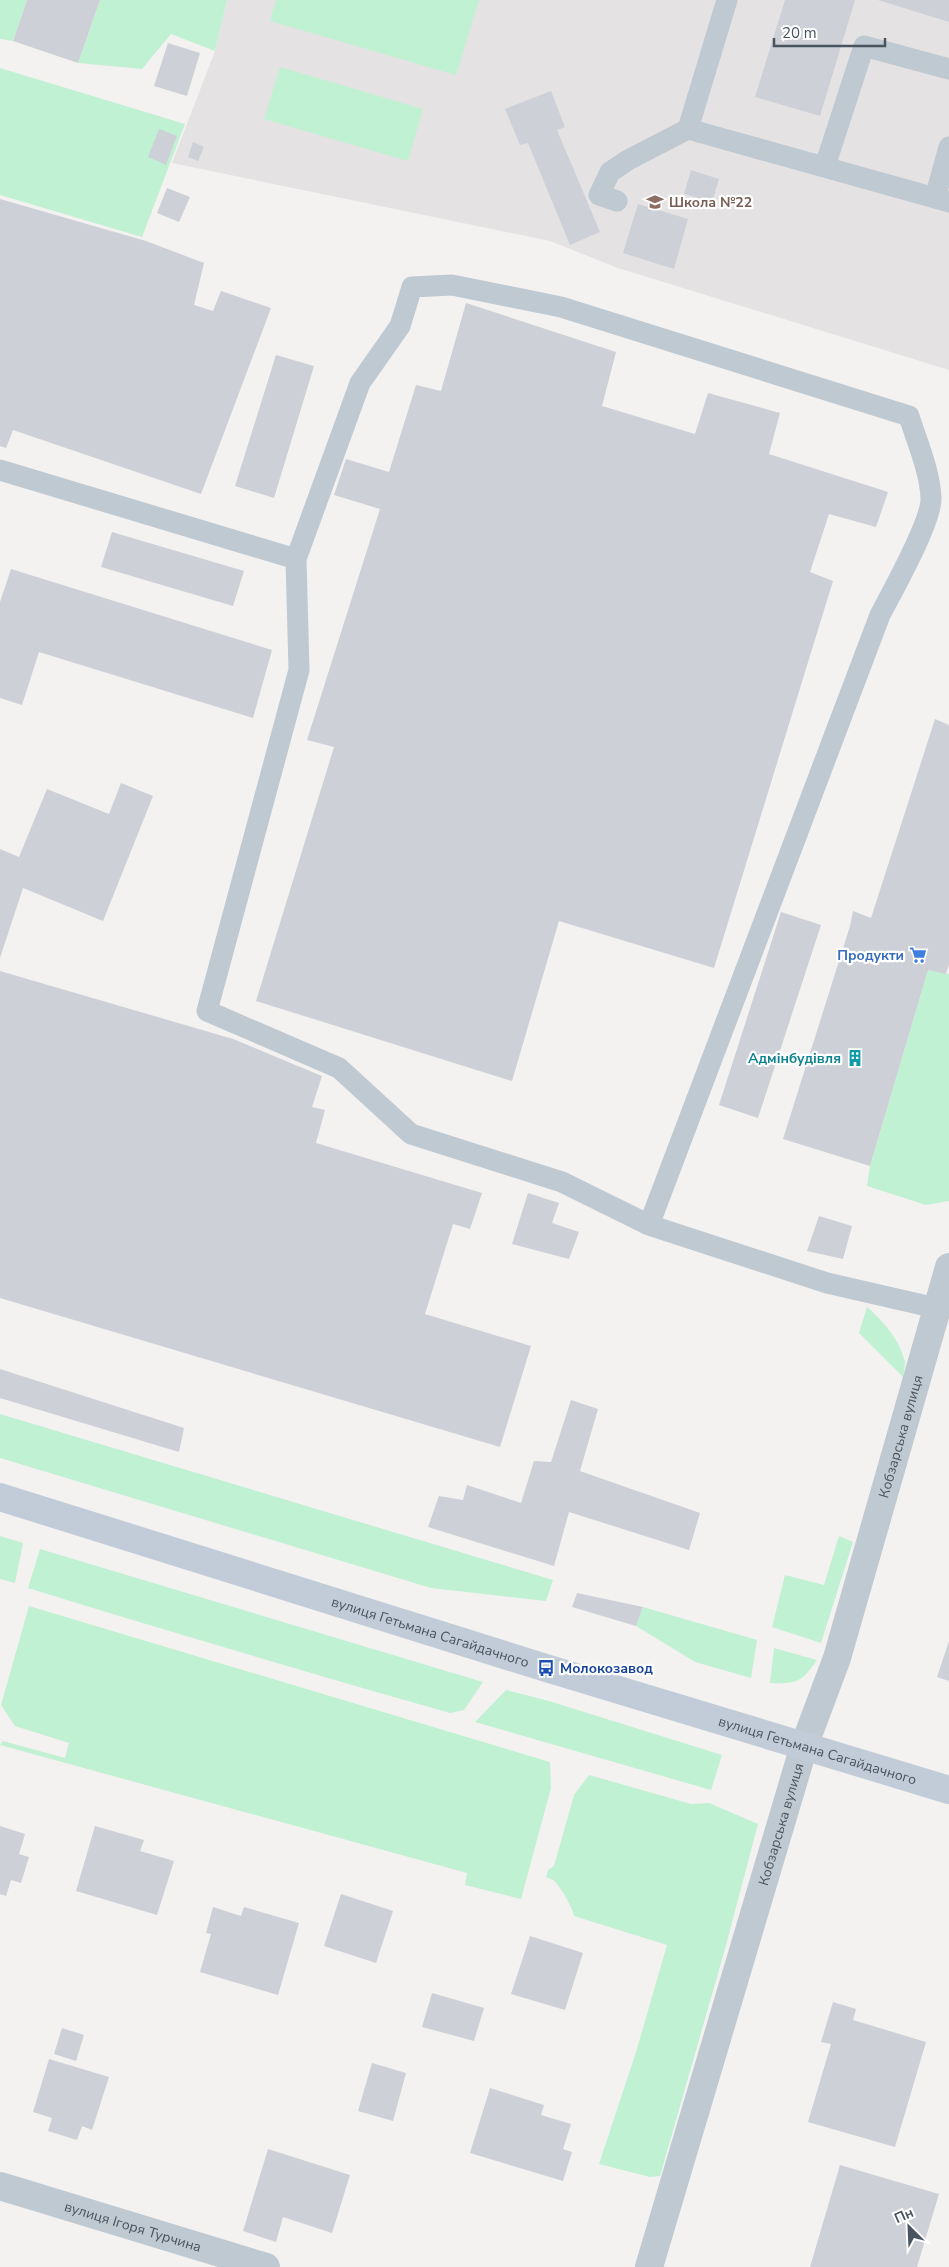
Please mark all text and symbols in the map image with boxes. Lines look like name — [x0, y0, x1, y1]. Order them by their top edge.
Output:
scale bar — [774, 15, 885, 47]
text: 20 m — [782, 23, 817, 43]
school or university icon: Школа №22 — [645, 192, 665, 212]
place label: Школа №22 — [669, 193, 752, 212]
supermarket icon: Продукти — [908, 945, 928, 965]
place label: Продукти — [837, 946, 904, 965]
building icon: Адмінбудівля — [845, 1048, 865, 1068]
place label: Адмінбудівля — [748, 1049, 841, 1068]
street label: Кобзарська вулиця — [874, 1373, 928, 1500]
street label: вулиця Гетьмана Сагайдачного — [329, 1592, 532, 1672]
bus stop icon: Молокозавод — [536, 1658, 556, 1678]
place label: Молокозавод — [560, 1659, 653, 1678]
street label: вулиця Гетьмана Сагайдачного — [716, 1712, 919, 1790]
street label: Кобзарська вулиця — [754, 1761, 808, 1888]
street label: вулиця Ігоря Турчина — [62, 2197, 204, 2257]
north arrow — [884, 2202, 934, 2252]
text: Пн — [891, 2203, 917, 2228]

